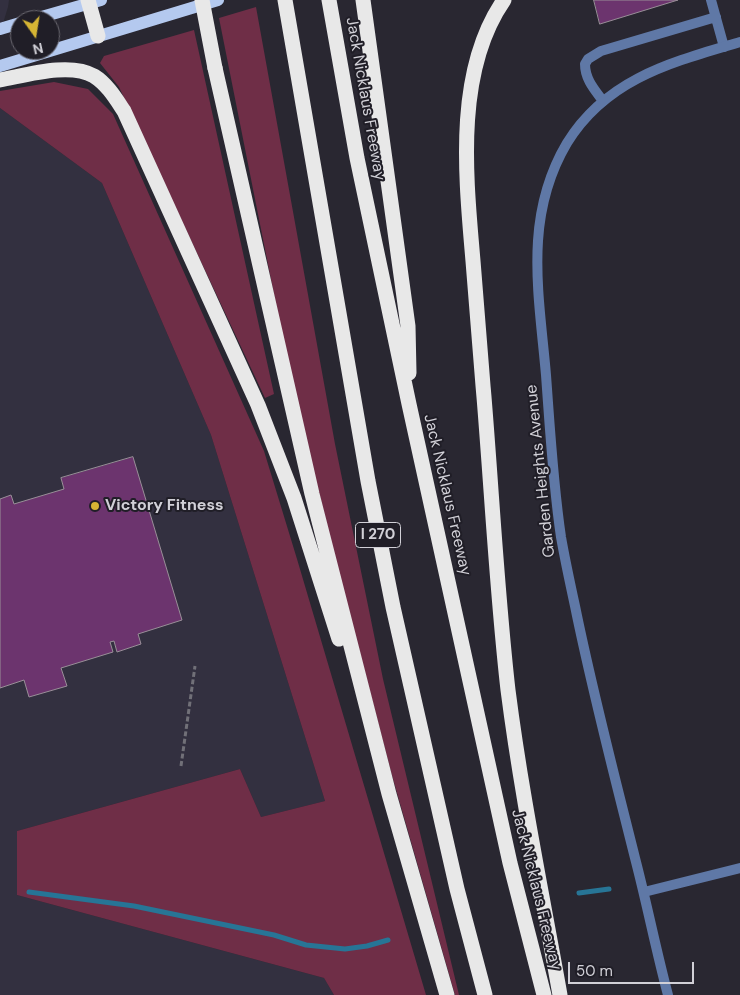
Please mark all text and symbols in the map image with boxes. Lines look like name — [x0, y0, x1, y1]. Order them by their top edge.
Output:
north arrow — [10, 10, 60, 60]
street label: Jack Nicklaus Freeway — [341, 16, 389, 182]
text: N — [31, 39, 45, 59]
street label: Garden Heights Avenue — [522, 384, 560, 558]
street label: Jack Nicklaus Freeway — [419, 412, 475, 578]
place label: Victory Fitness — [105, 496, 223, 516]
marker: Victory Fitness — [89, 500, 101, 512]
road number: I 270 — [356, 522, 400, 548]
street label: Jack Nicklaus Freeway — [507, 807, 565, 973]
scale bar — [570, 952, 696, 984]
text: 50 m — [576, 961, 613, 981]

